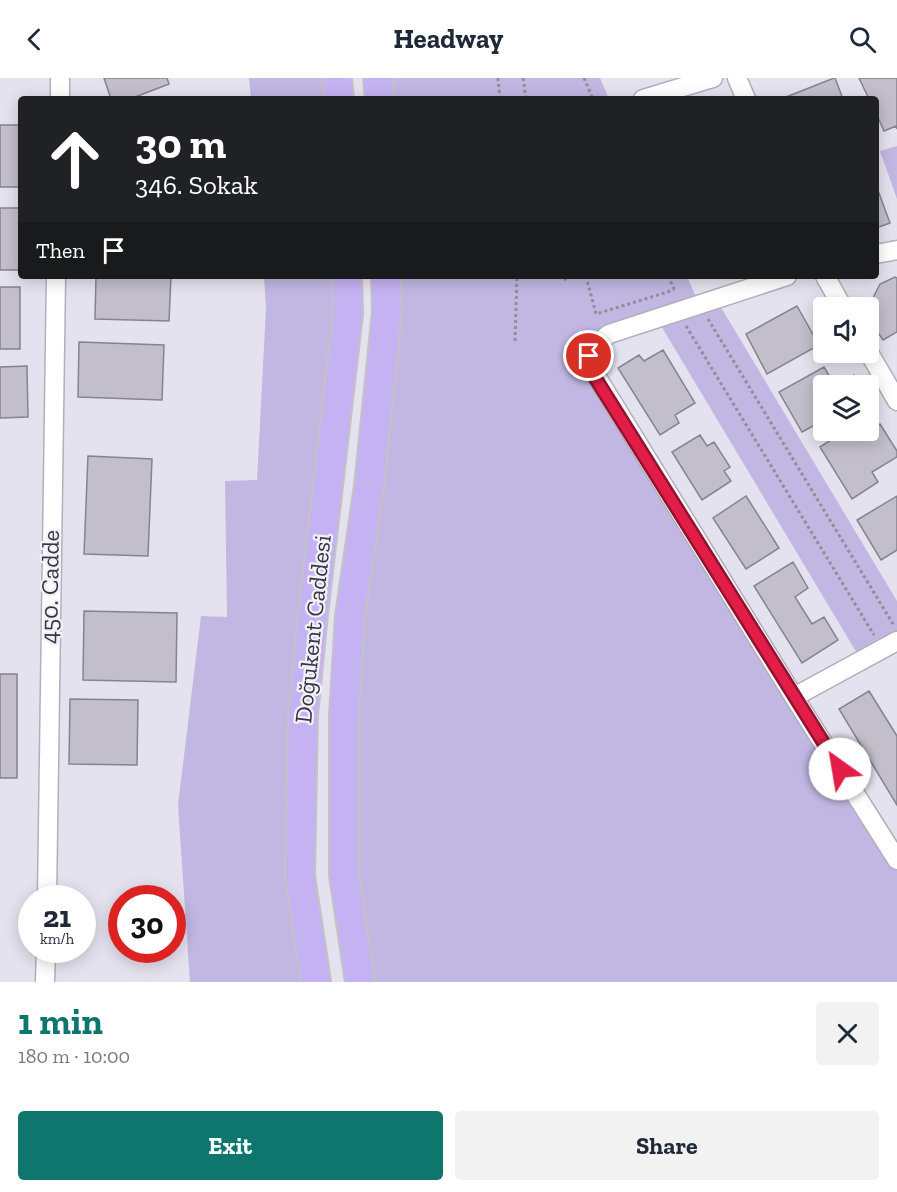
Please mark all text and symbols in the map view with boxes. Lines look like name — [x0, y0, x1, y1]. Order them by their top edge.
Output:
icon: back — [18, 23, 51, 56]
text: Headway — [394, 23, 503, 55]
icon: search — [846, 23, 879, 56]
text: 30 m — [135, 118, 226, 169]
icon: ahead — [36, 120, 114, 198]
text: 346. Sokak — [135, 169, 258, 201]
icon: arrive — [97, 234, 130, 267]
text: Then — [36, 237, 85, 264]
map controls — [813, 297, 879, 441]
button: sound — [813, 297, 879, 363]
pin — [563, 330, 614, 381]
icon: arrive — [572, 339, 605, 372]
button: layers — [813, 375, 879, 441]
street label: 450. Cadde — [34, 530, 65, 644]
street label: Doğukent Caddesi — [288, 533, 337, 725]
position arrow — [808, 737, 872, 801]
speed limit sign: 30 — [108, 885, 186, 963]
text: 21 — [43, 899, 71, 935]
text: km/h — [40, 930, 74, 948]
text: 1 min — [18, 1000, 103, 1043]
button: close — [816, 1002, 879, 1065]
text: 180 m · 10:00 — [18, 1044, 130, 1068]
button: Exit — [18, 1111, 443, 1180]
button: Share — [455, 1111, 879, 1180]

